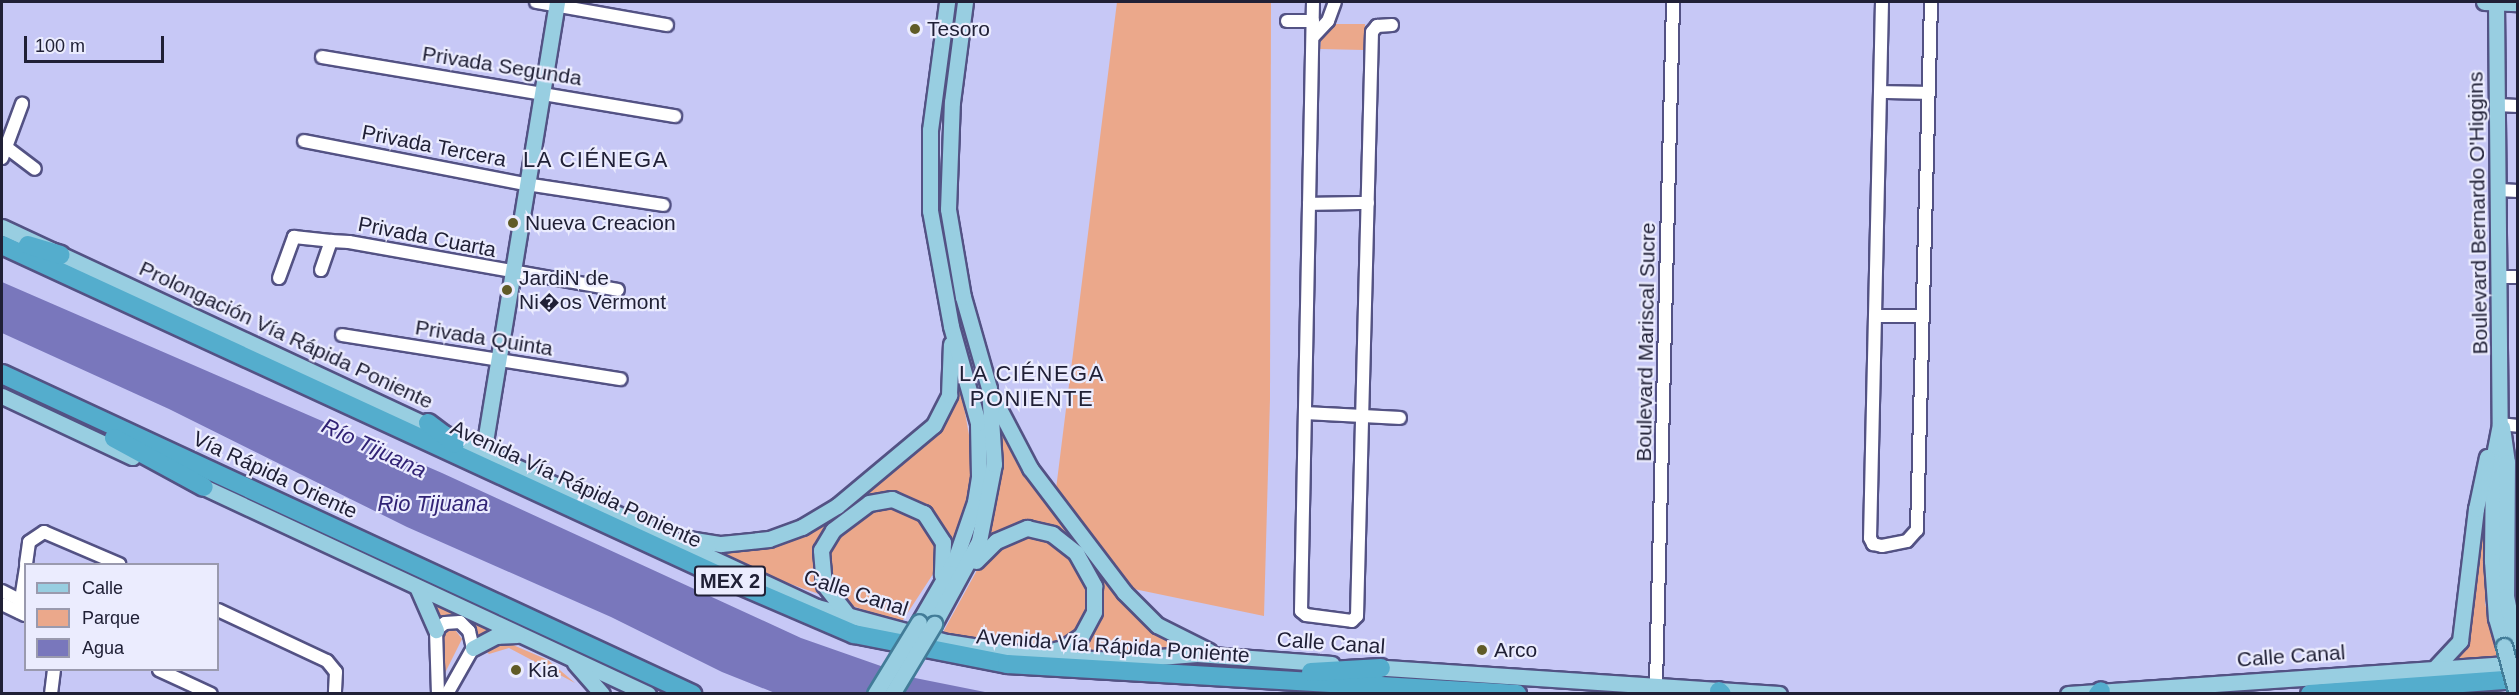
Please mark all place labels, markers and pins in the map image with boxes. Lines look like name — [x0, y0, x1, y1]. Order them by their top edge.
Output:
place label: Tesoro — [927, 16, 990, 42]
marker: Tesoro — [908, 22, 922, 36]
place label: Nueva Creacion — [525, 210, 676, 236]
marker: Nueva Creacion — [506, 216, 520, 230]
place label: JardiN de Ni�os Vermont — [519, 265, 666, 315]
marker: JardiN de Ni�os Vermont — [500, 283, 514, 297]
place label: Arco — [1494, 637, 1537, 663]
marker: Arco — [1475, 643, 1489, 657]
place label: Kia — [528, 657, 558, 683]
marker: Kia — [509, 663, 523, 677]

